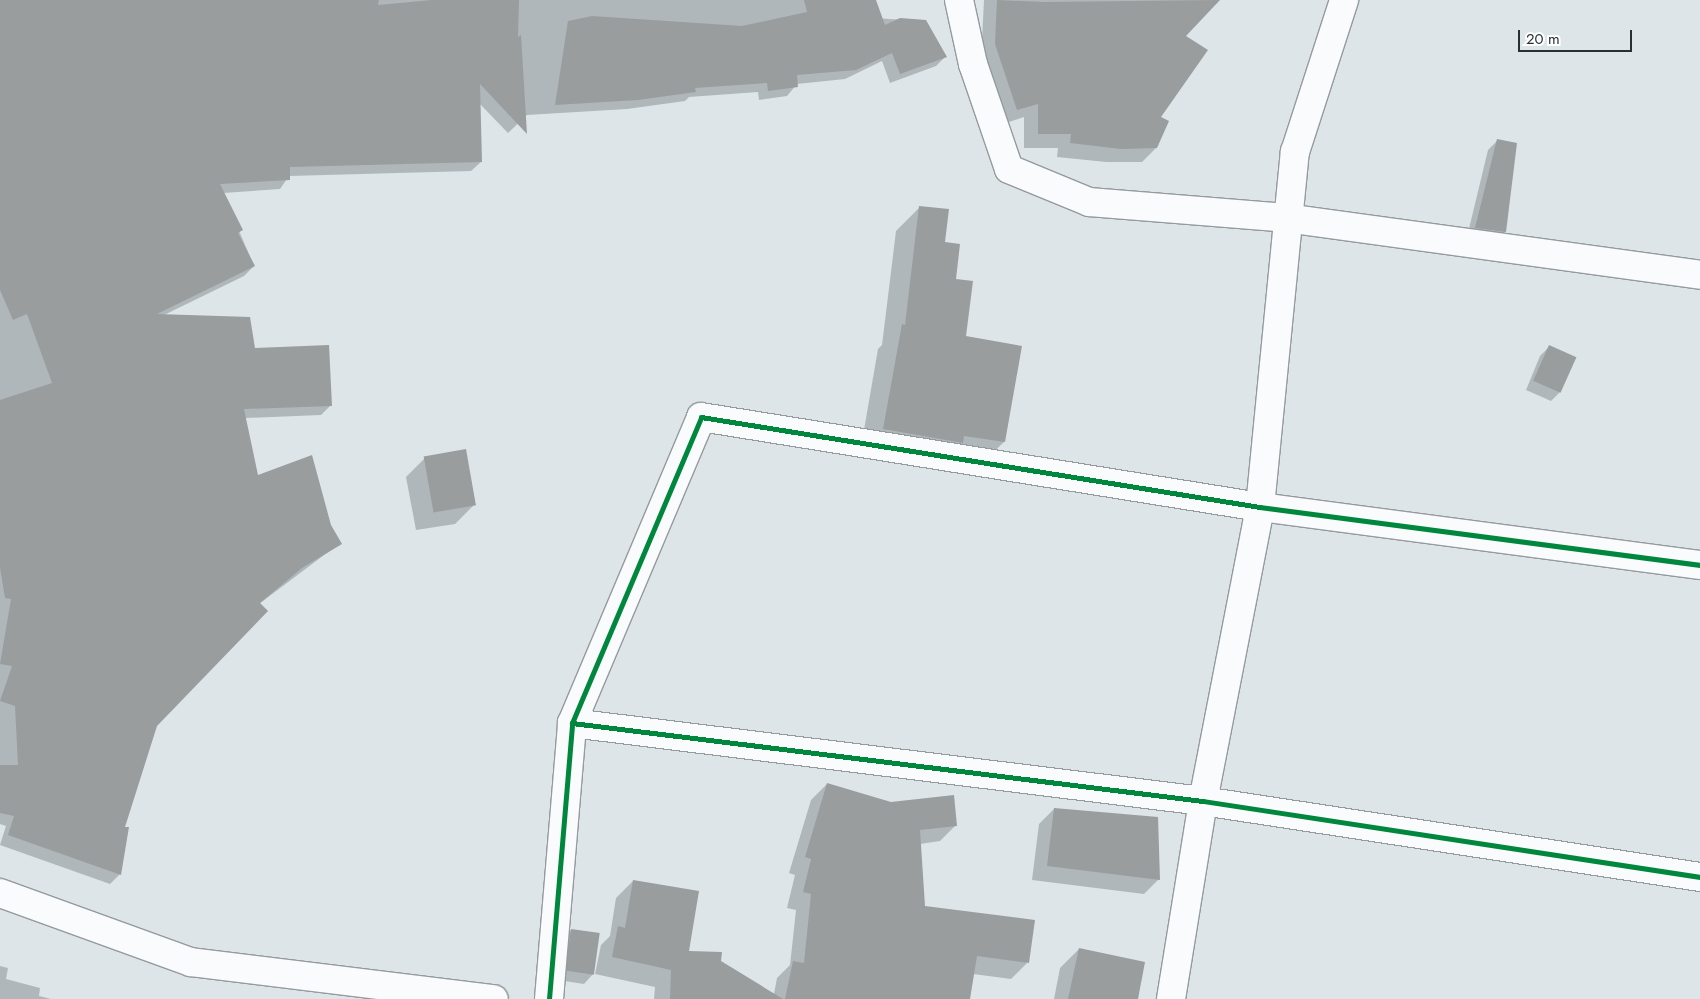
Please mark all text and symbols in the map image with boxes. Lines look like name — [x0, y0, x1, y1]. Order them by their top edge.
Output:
scale bar — [1520, 20, 1634, 52]
text: 20 m — [1526, 28, 1560, 50]

